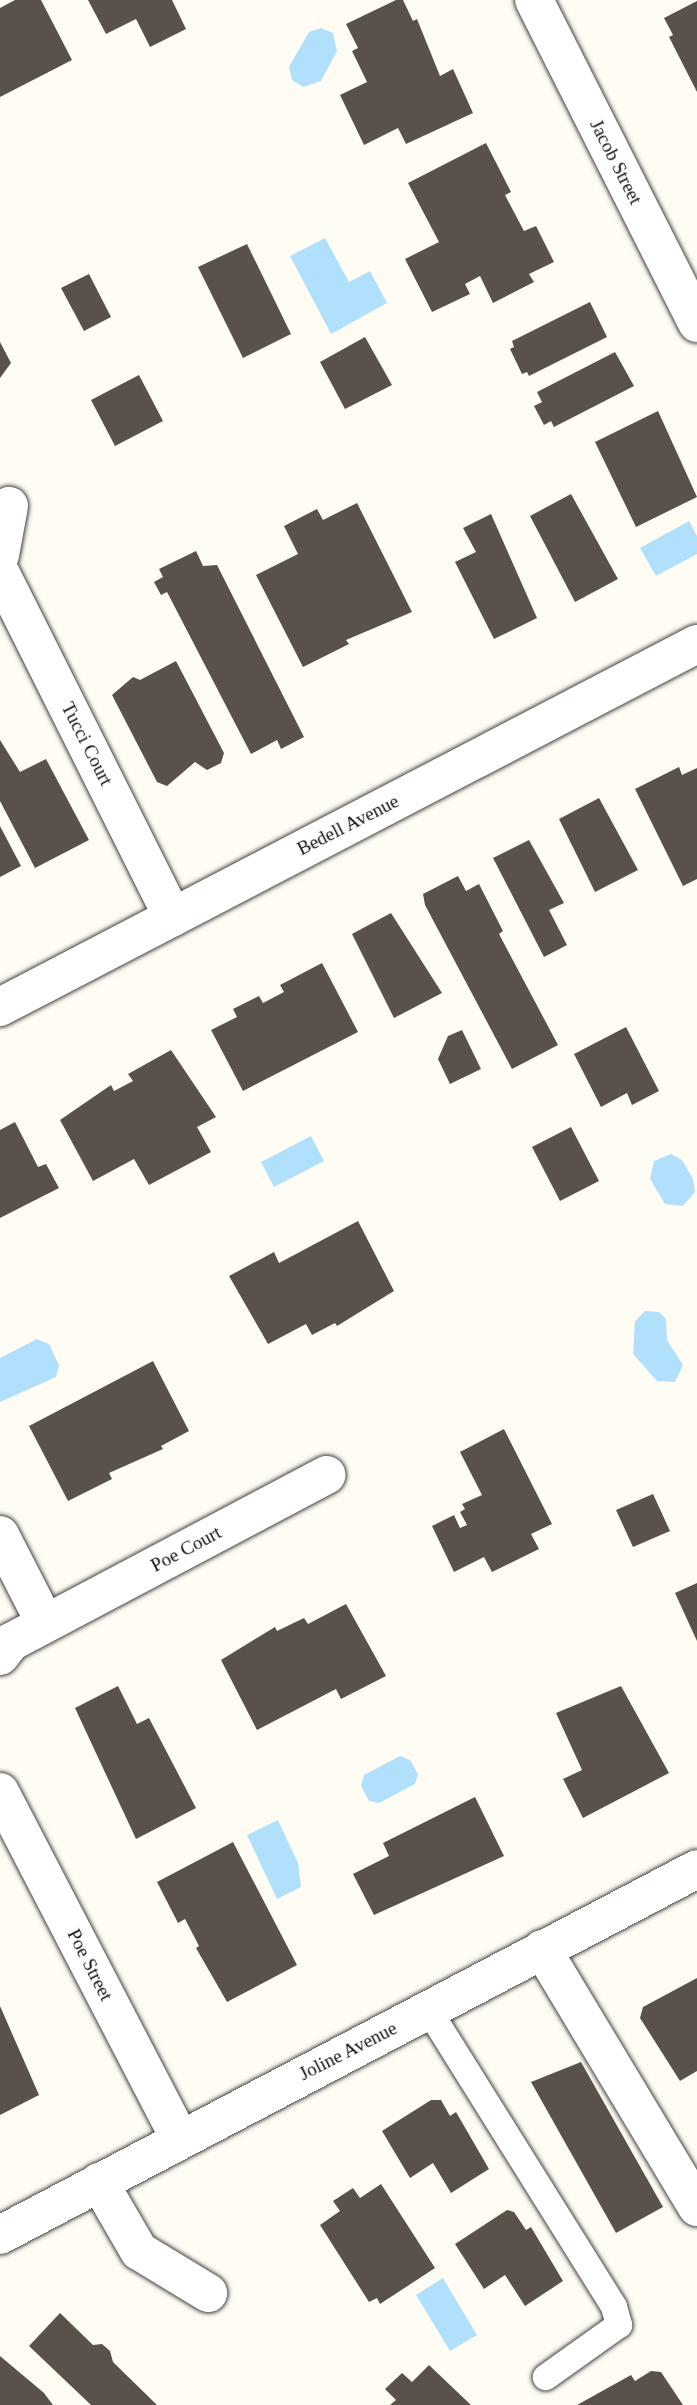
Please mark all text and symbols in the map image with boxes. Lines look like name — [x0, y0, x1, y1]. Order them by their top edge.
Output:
street label: Jacob Street — [585, 116, 647, 208]
street label: Tucci Court — [56, 698, 118, 790]
street label: Bedell Avenue — [293, 789, 403, 861]
street label: Poe Court — [147, 1521, 225, 1577]
street label: Poe Street — [62, 1925, 118, 2005]
street label: Joline Avenue — [295, 2016, 401, 2086]

